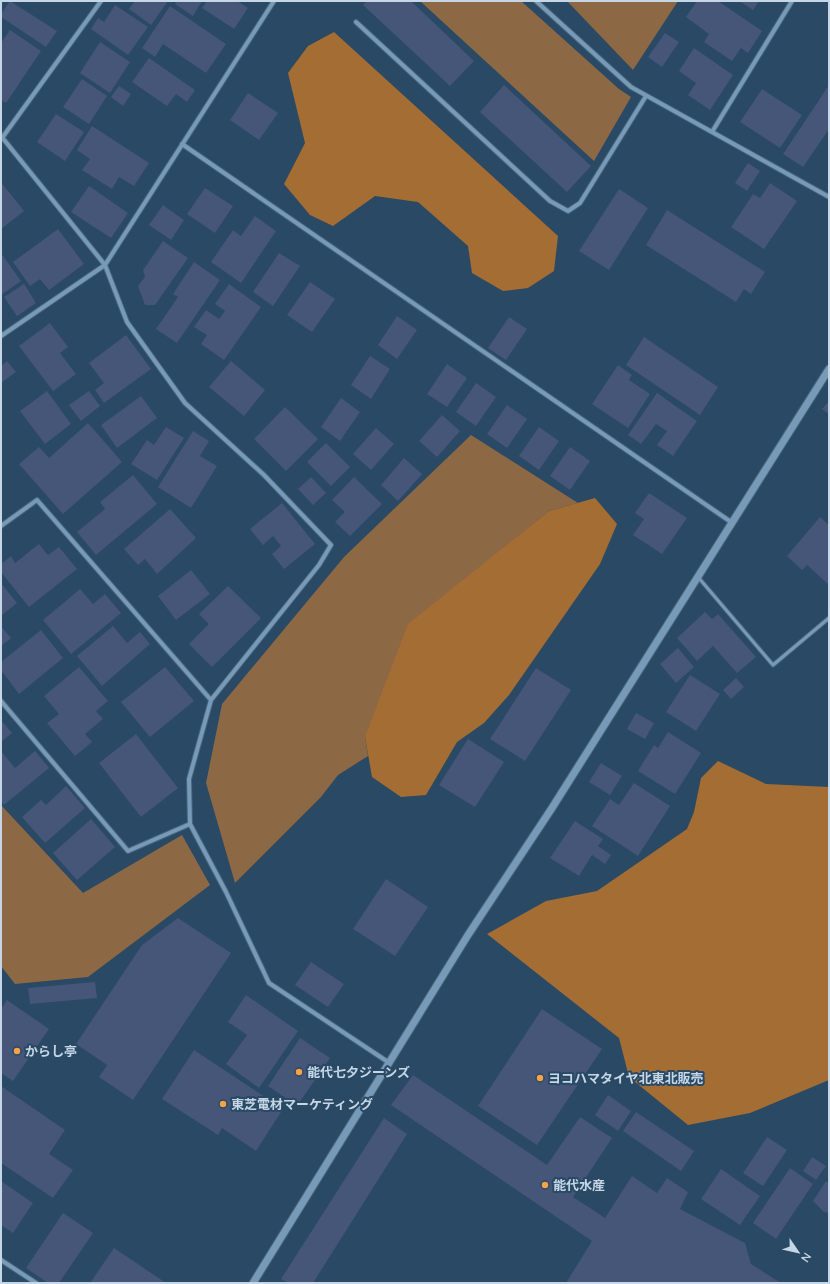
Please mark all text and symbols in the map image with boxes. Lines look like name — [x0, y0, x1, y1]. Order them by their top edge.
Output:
place label: からし亭 — [25, 1043, 77, 1059]
marker: からし亭 — [12, 1046, 22, 1056]
place label: 能代七夕ジーンズ — [307, 1064, 410, 1080]
marker: 能代七夕ジーンズ — [294, 1067, 304, 1077]
place label: ヨコハマタイヤ北東北販売 — [548, 1070, 704, 1086]
marker: ヨコハマタイヤ北東北販売 — [535, 1073, 545, 1083]
place label: 東芝電材マーケティング — [231, 1096, 373, 1112]
marker: 東芝電材マーケティング — [218, 1099, 228, 1109]
place label: 能代水産 — [553, 1177, 605, 1193]
marker: 能代水産 — [540, 1180, 550, 1190]
north arrow — [778, 1232, 818, 1272]
text: N — [799, 1251, 814, 1265]

